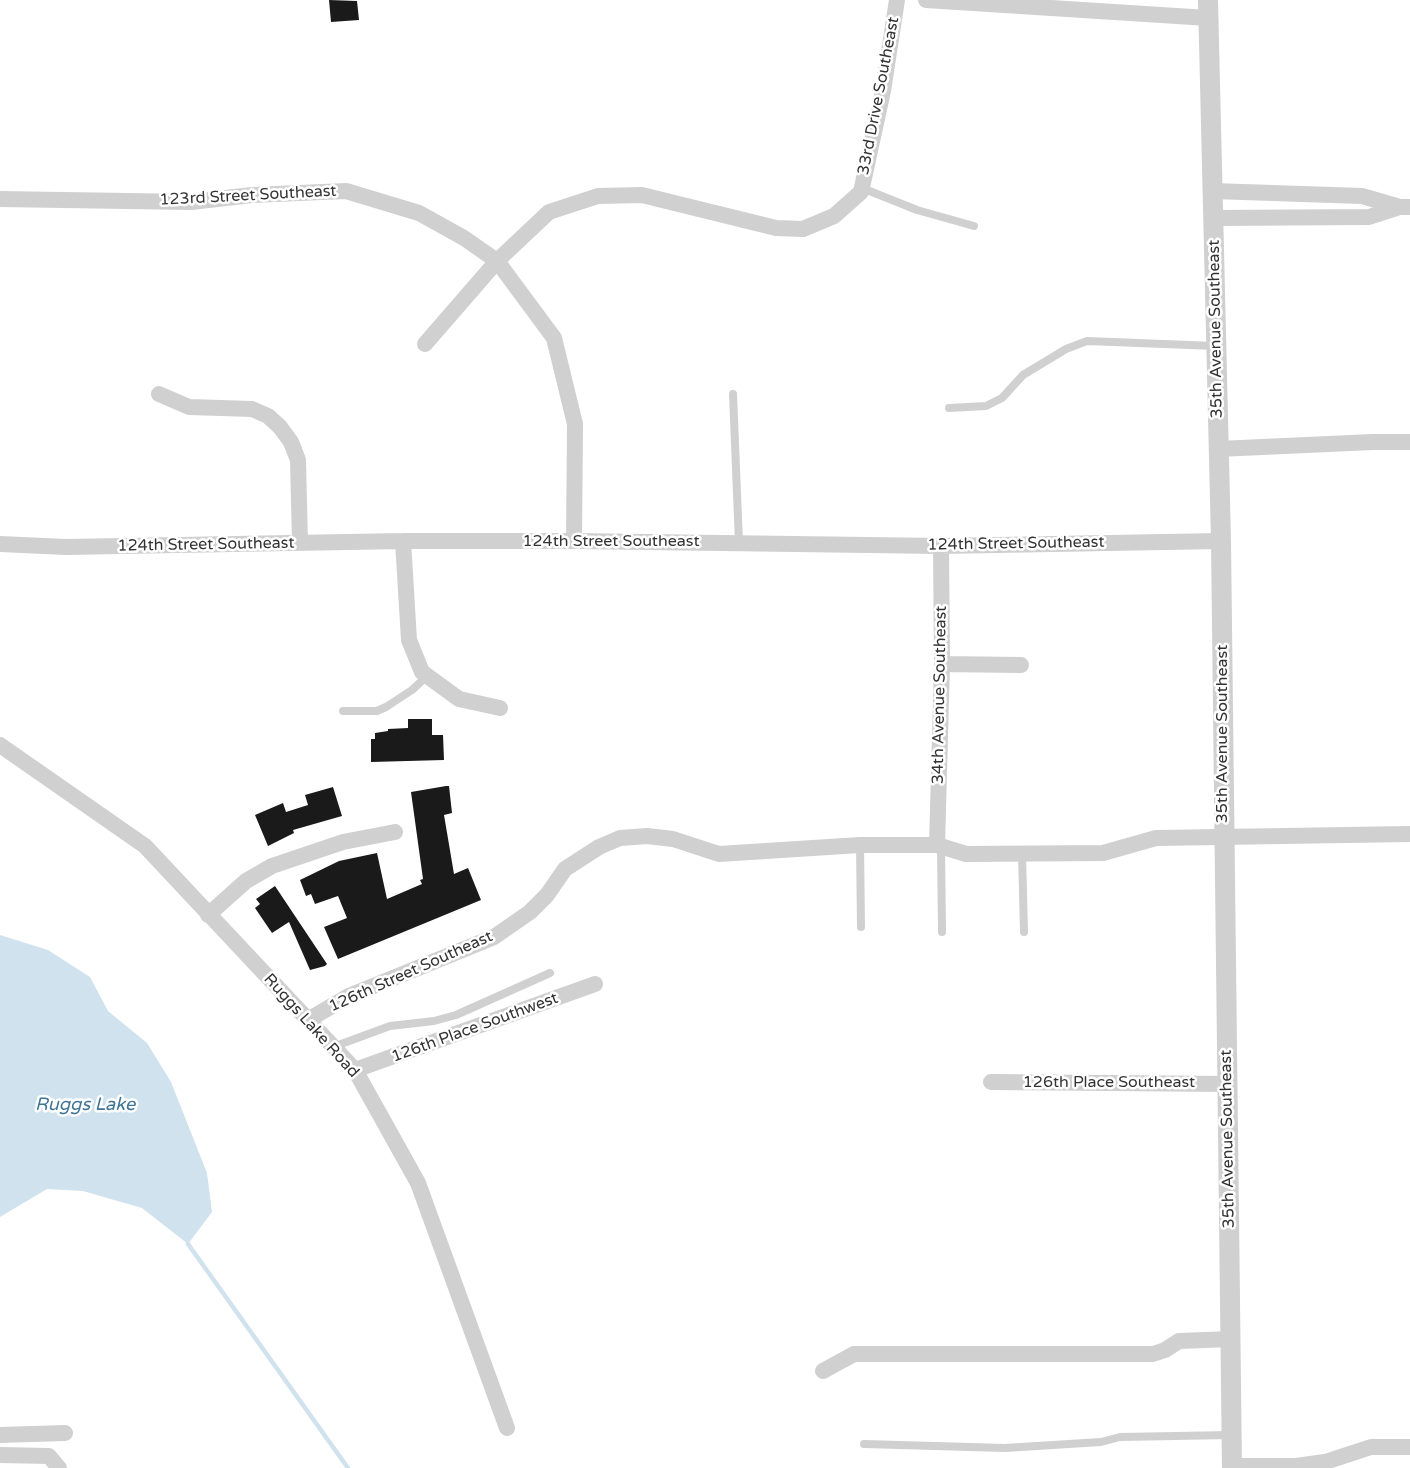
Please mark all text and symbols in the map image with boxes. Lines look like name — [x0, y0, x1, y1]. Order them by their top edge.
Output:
street label: 33rd Drive Southeast — [854, 15, 904, 177]
street label: 123rd Street Southeast — [159, 182, 337, 210]
street label: 35th Avenue Southeast — [1205, 240, 1227, 418]
street label: 124th Street Southeast — [522, 532, 700, 552]
street label: 124th Street Southeast — [927, 533, 1105, 555]
street label: 124th Street Southeast — [117, 534, 295, 556]
street label: 34th Avenue Southeast — [929, 606, 951, 784]
street label: 35th Avenue Southeast — [1213, 645, 1233, 823]
street label: 126th Street Southeast — [326, 927, 496, 1017]
street label: Ruggs Lake Road — [259, 970, 363, 1082]
street label: 126th Place Southwest — [389, 989, 561, 1067]
street label: 35th Avenue Southeast — [1217, 1050, 1239, 1228]
street label: 126th Place Southeast — [1023, 1073, 1195, 1093]
water label: Ruggs Lake — [35, 1094, 135, 1116]

